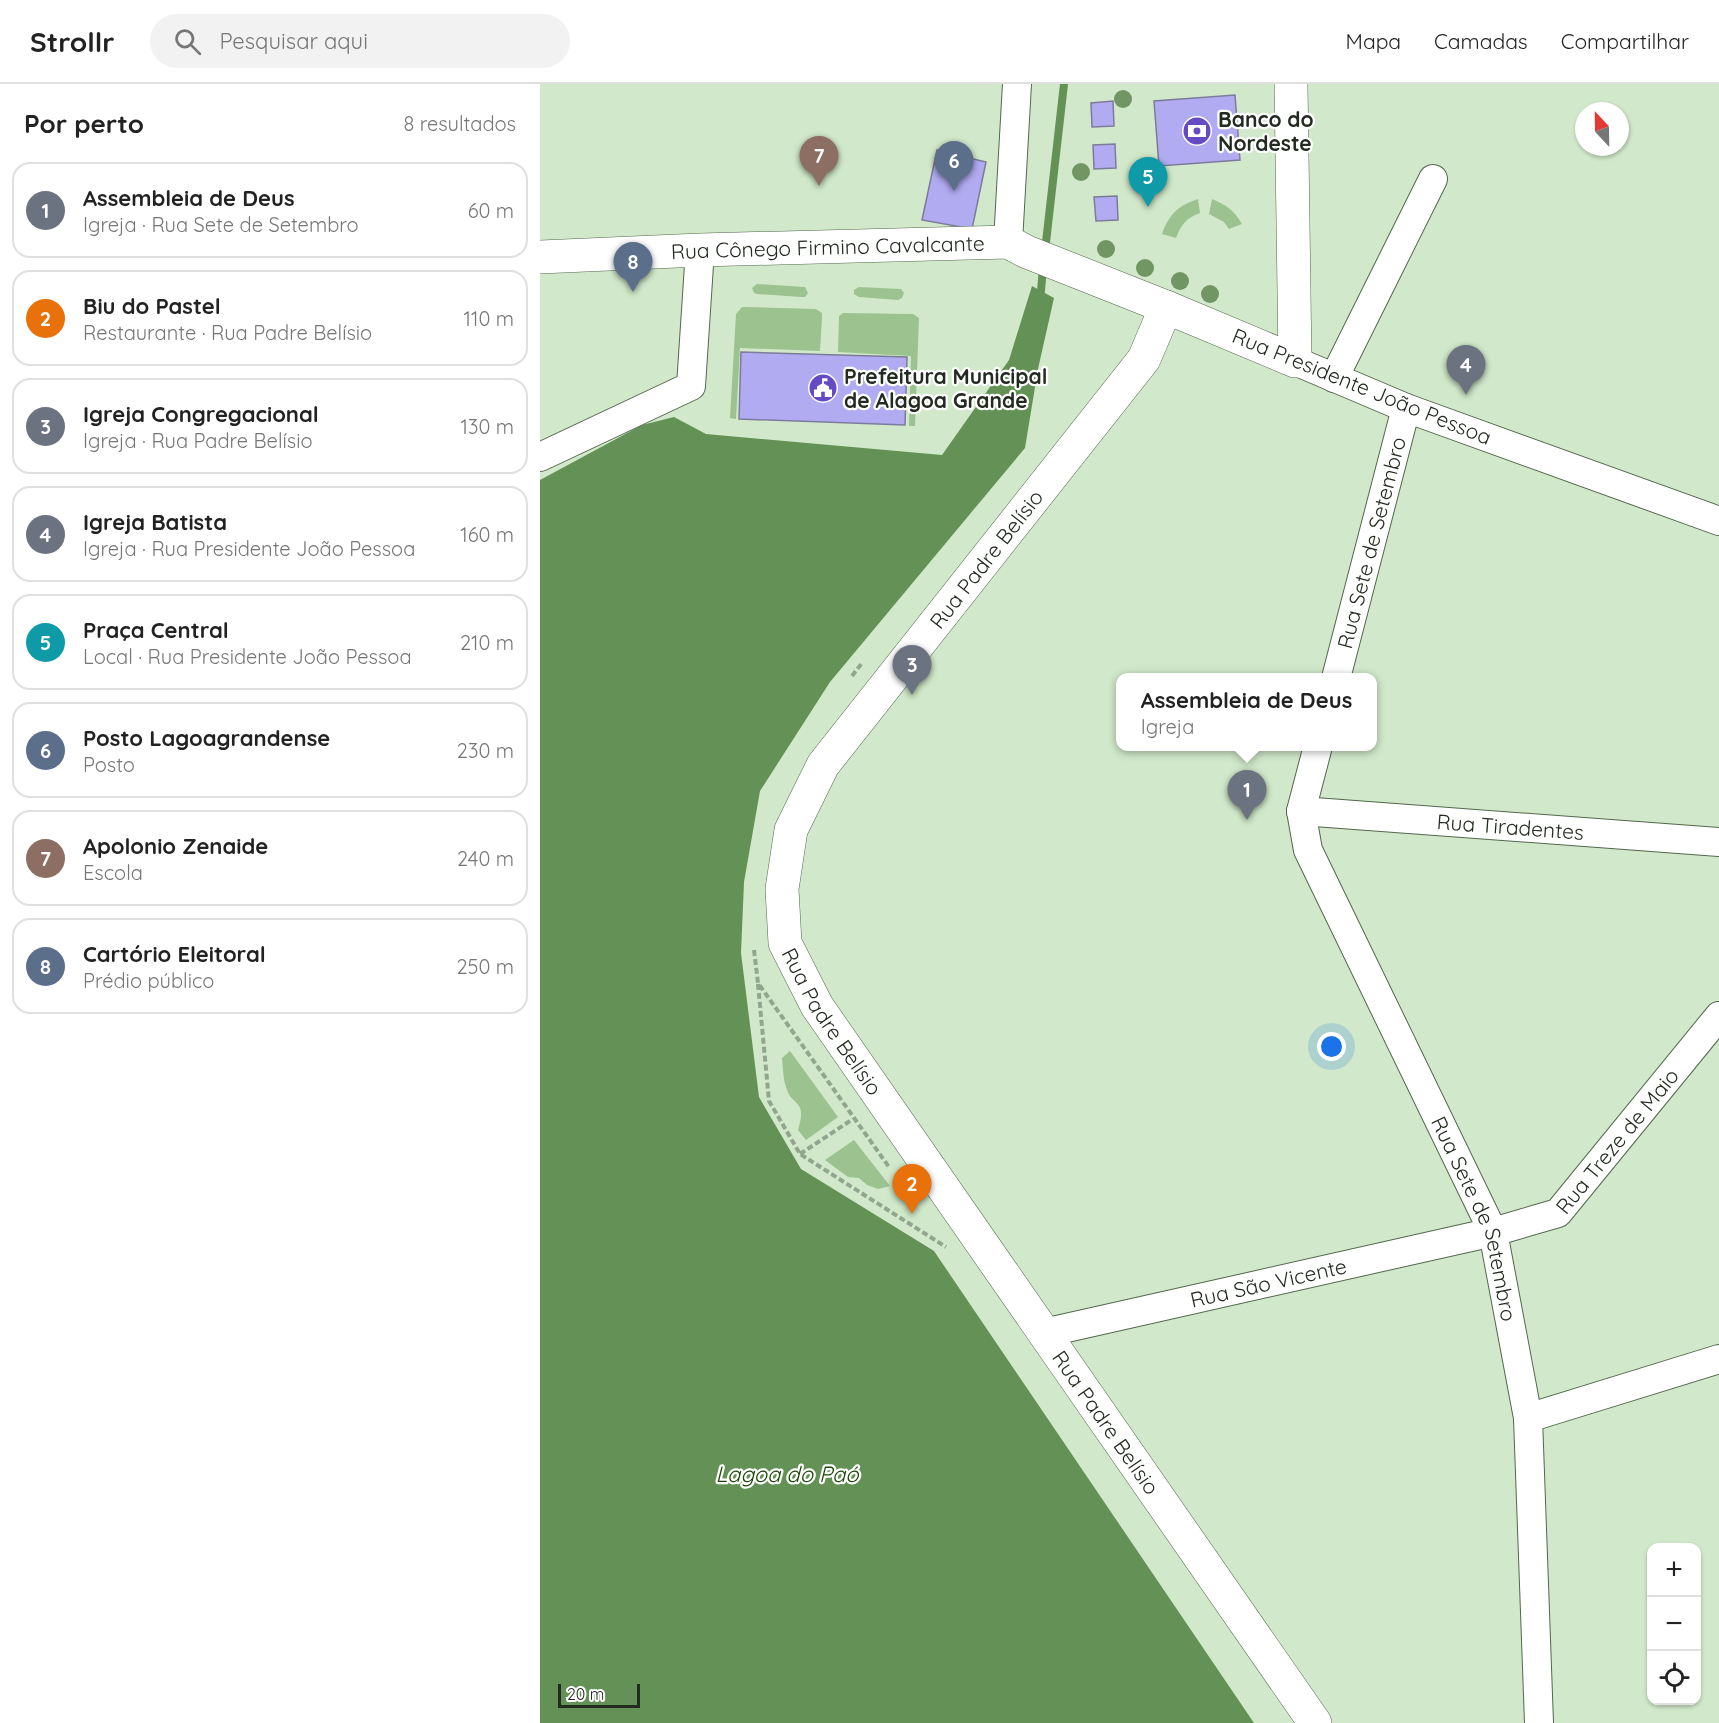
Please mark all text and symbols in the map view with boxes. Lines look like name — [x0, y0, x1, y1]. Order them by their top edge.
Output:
search box — [150, 14, 570, 68]
text: Strollr — [30, 24, 114, 59]
icon: search — [171, 25, 204, 58]
text: Pesquisar aqui — [219, 27, 368, 55]
text: Mapa — [1346, 28, 1401, 54]
text: Camadas — [1434, 28, 1528, 54]
text: Compartilhar — [1561, 28, 1689, 54]
north arrow — [1575, 102, 1629, 156]
place label: Banco do Nordeste — [1218, 106, 1314, 156]
text: Por perto — [24, 107, 144, 140]
text: 8 resultados — [403, 111, 516, 136]
bank icon: Banco do Nordeste — [1181, 115, 1213, 147]
pin: 7 — [800, 136, 838, 186]
pin: 6 — [934, 141, 974, 191]
pin: 5 — [1128, 158, 1168, 207]
text: Assembleia de Deus — [83, 184, 295, 212]
text: 1 — [42, 198, 49, 223]
text: 60 m — [468, 198, 514, 223]
text: Igreja · Rua Sete de Setembro — [83, 212, 359, 237]
street label: Rua Cônego Firmino Cavalcante — [670, 230, 985, 264]
pin: 8 — [614, 242, 652, 292]
text: Biu do Pastel — [83, 292, 221, 320]
text: 2 — [40, 306, 51, 331]
text: 110 m — [464, 306, 514, 331]
text: Restaurante · Rua Padre Belísio — [83, 320, 372, 345]
street label: Rua Presidente João Pessoa — [1229, 322, 1495, 450]
pin: 4 — [1446, 346, 1486, 395]
place label: Prefeitura Municipal de Alagoa Grande — [844, 363, 1047, 413]
public building icon: Prefeitura Municipal de Alagoa Grande — [807, 372, 839, 404]
text: Igreja Congregacional — [83, 400, 319, 428]
text: 3 — [40, 414, 51, 439]
text: 130 m — [461, 414, 514, 439]
text: Igreja · Rua Padre Belísio — [83, 428, 313, 453]
street label: Rua Sete de Setembro — [1331, 434, 1411, 651]
street label: Rua Padre Belísio — [924, 484, 1048, 634]
text: Igreja Batista — [83, 508, 227, 536]
text: 4 — [40, 522, 51, 547]
text: 160 m — [460, 522, 514, 547]
text: Igreja · Rua Presidente João Pessoa — [83, 536, 415, 561]
text: Praça Central — [83, 616, 229, 644]
text: 5 — [40, 630, 51, 655]
text: 210 m — [460, 630, 514, 655]
text: Local · Rua Presidente João Pessoa — [83, 644, 412, 669]
pin: 3 — [892, 646, 932, 695]
popup — [1116, 673, 1377, 751]
text: Assembleia de Deus — [1141, 686, 1352, 714]
text: Igreja — [1141, 714, 1194, 739]
text: Posto Lagoagrandense — [83, 724, 330, 752]
text: 6 — [40, 738, 51, 763]
text: 230 m — [457, 738, 514, 763]
text: Posto — [83, 752, 135, 777]
pin: 1 — [1228, 770, 1266, 820]
street label: Rua Tiradentes — [1436, 808, 1585, 845]
text: Apolonio Zenaide — [83, 832, 268, 860]
text: 7 — [40, 846, 51, 871]
text: 240 m — [457, 846, 514, 871]
text: Escola — [83, 860, 143, 885]
text: Cartório Eleitoral — [83, 940, 266, 968]
street label: Rua Padre Belísio — [777, 943, 888, 1100]
text: 8 — [40, 954, 51, 979]
text: 250 m — [456, 954, 514, 979]
text: Prédio público — [83, 968, 214, 993]
your location — [1317, 1032, 1346, 1061]
street label: Rua Treze de Maio — [1550, 1063, 1684, 1219]
street label: Rua Sete de Setembro — [1426, 1112, 1523, 1323]
pin: 2 — [892, 1164, 932, 1214]
street label: Rua São Vicente — [1188, 1252, 1349, 1313]
street label: Rua Padre Belísio — [1047, 1345, 1165, 1499]
water label: Lagoa do Paó — [715, 1460, 860, 1488]
map controls — [1647, 1543, 1701, 1705]
button: + — [1647, 1543, 1701, 1597]
button: − — [1647, 1597, 1701, 1651]
button: locate — [1647, 1651, 1701, 1705]
scale bar — [558, 1681, 640, 1708]
text: 20 m — [567, 1684, 604, 1704]

